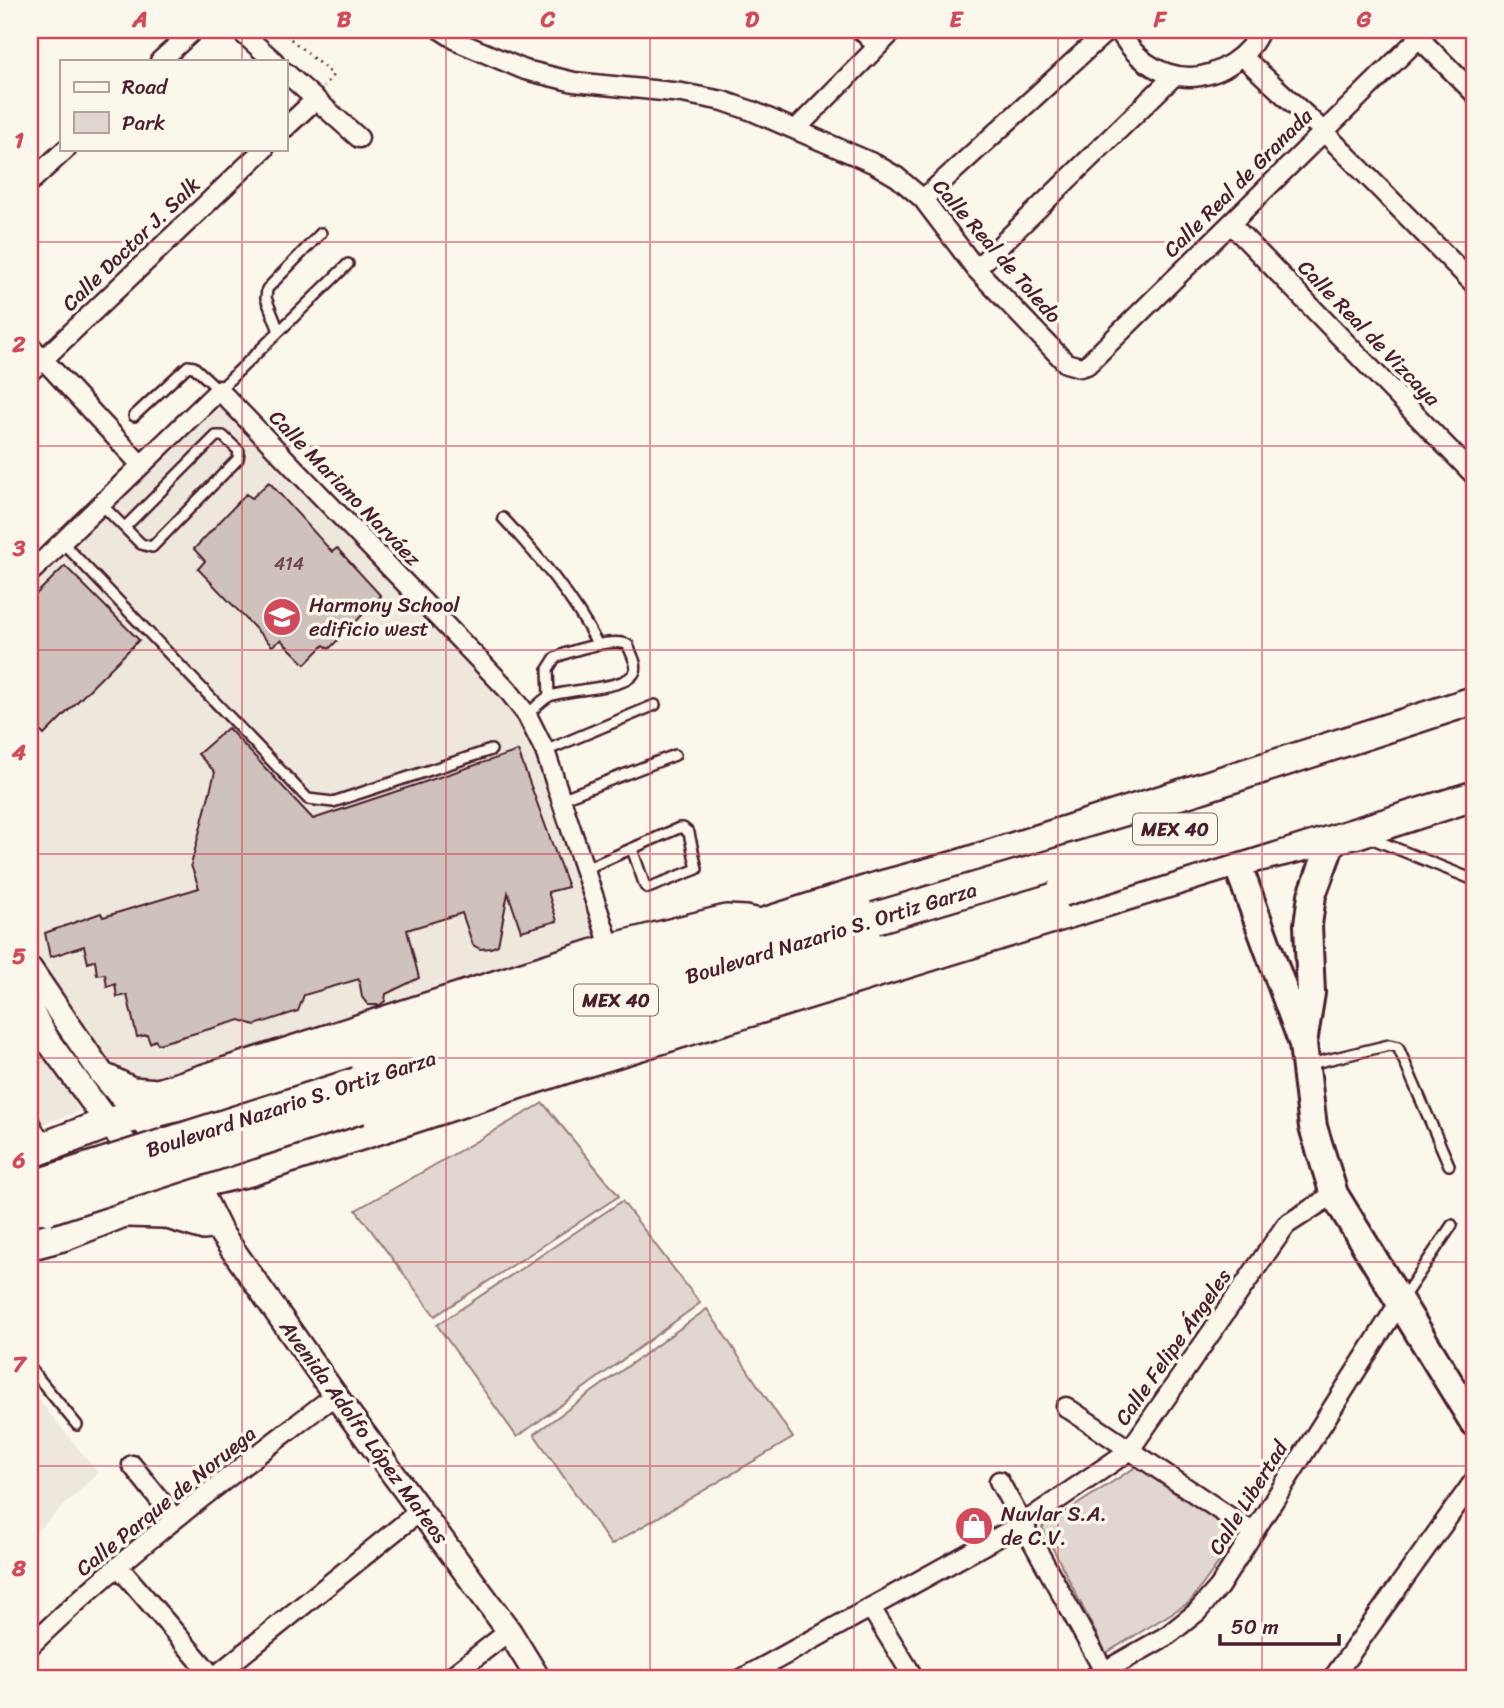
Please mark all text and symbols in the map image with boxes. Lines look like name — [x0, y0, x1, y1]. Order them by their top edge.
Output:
text: A — [131, 0, 148, 40]
text: B — [337, 0, 352, 40]
text: C — [540, 0, 556, 40]
text: D — [745, 0, 760, 40]
text: E — [950, 0, 965, 40]
text: F — [1153, 0, 1168, 40]
text: G — [1356, 0, 1372, 40]
legend — [60, 60, 287, 150]
text: Road — [122, 68, 169, 106]
street label: Calle Real de Granada — [1154, 99, 1322, 267]
text: Park — [122, 104, 165, 142]
text: 1 — [14, 120, 24, 161]
street label: Calle Doctor J. Salk — [52, 167, 210, 321]
street label: Calle Real de Toledo — [923, 170, 1071, 333]
street label: Calle Real de Vizcaya — [1288, 250, 1450, 416]
text: 2 — [11, 324, 26, 365]
street label: Calle Mariano Narváez — [259, 400, 431, 576]
text: 3 — [12, 528, 26, 569]
house number: 414 — [274, 548, 304, 580]
place label: Harmony School edificio west — [309, 586, 461, 648]
school or university icon: Harmony School edificio west — [261, 596, 303, 638]
text: 4 — [11, 732, 27, 773]
road number: MEX 40 — [1133, 814, 1217, 844]
street label: Boulevard Nazario S. Ortiz Garza — [680, 870, 982, 996]
text: 5 — [12, 936, 26, 977]
road number: MEX 40 — [574, 984, 658, 1016]
street label: Boulevard Nazario S. Ortiz Garza — [141, 1039, 442, 1169]
text: 6 — [11, 1140, 26, 1181]
street label: Calle Felipe Ángeles — [1104, 1260, 1242, 1434]
street label: Avenida Adolfo López Mateos — [269, 1311, 459, 1553]
text: 7 — [12, 1344, 27, 1385]
street label: Calle Parque de Noruega — [67, 1415, 265, 1586]
street label: Calle Libertad — [1198, 1432, 1299, 1563]
place label: Nuvlar S.A. de C.V. — [1001, 1495, 1107, 1557]
shop icon: Nuvlar S.A. de C.V. — [953, 1505, 995, 1547]
text: 8 — [11, 1548, 26, 1589]
scale bar — [1220, 1603, 1340, 1647]
text: 50 m — [1231, 1608, 1279, 1646]

